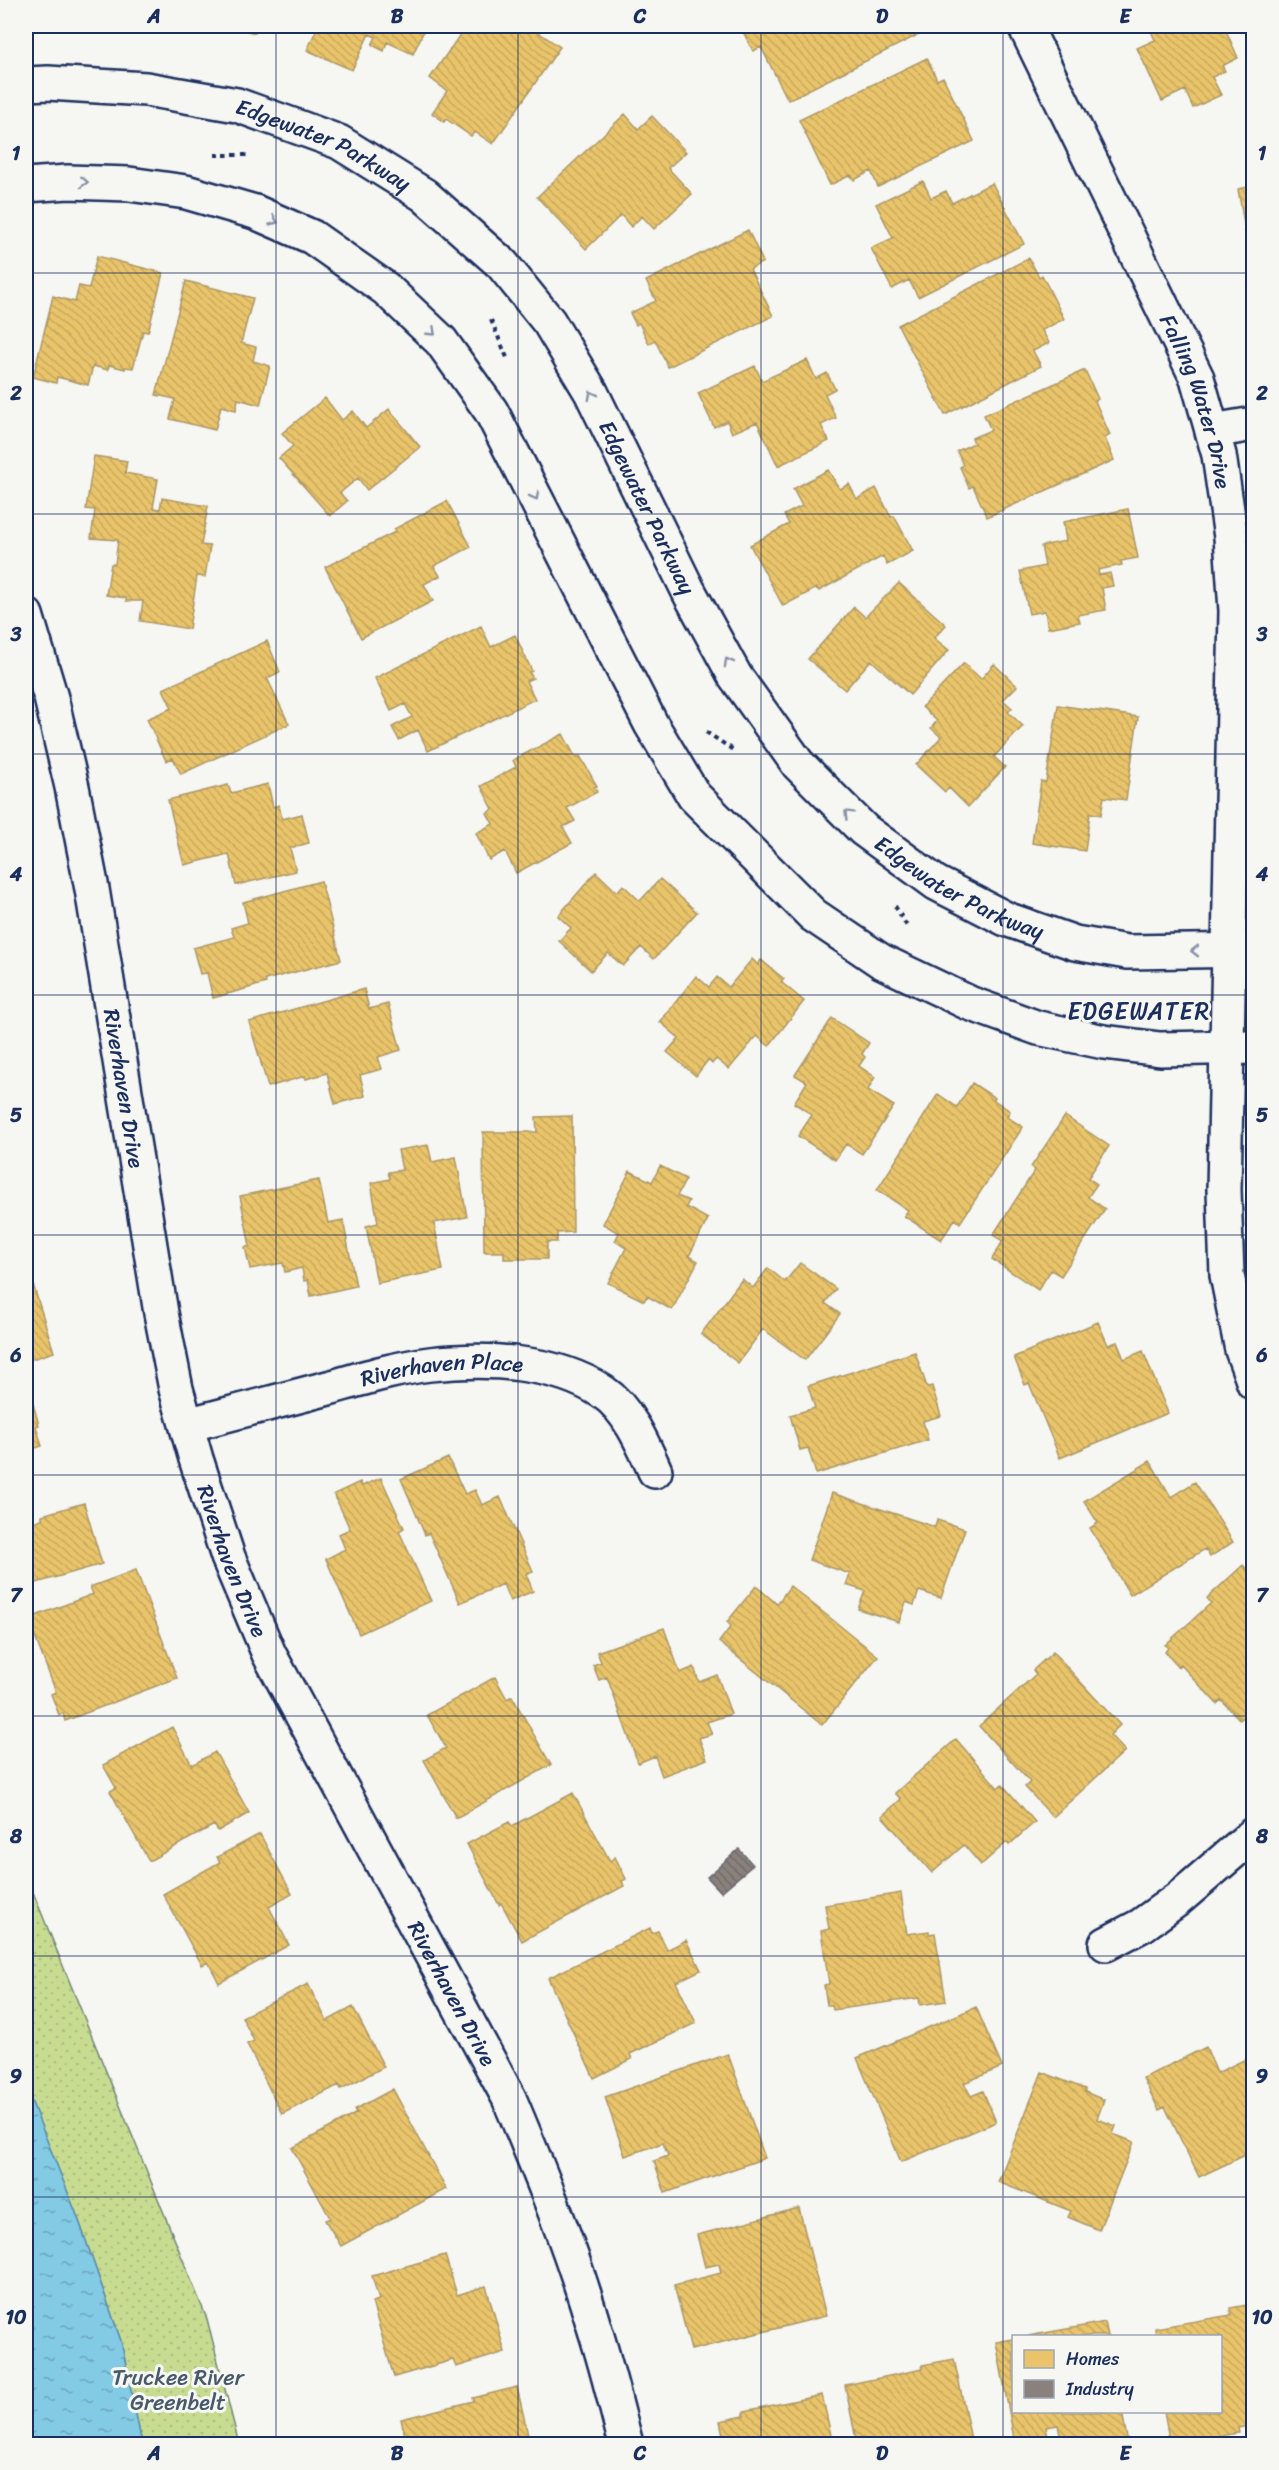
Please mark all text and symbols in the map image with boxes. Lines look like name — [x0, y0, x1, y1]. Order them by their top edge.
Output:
text: A — [146, 0, 161, 34]
text: B — [391, 0, 404, 34]
text: C — [633, 0, 647, 34]
text: D — [876, 0, 889, 34]
text: E — [1119, 0, 1132, 34]
street label: Edgewater Parkway — [231, 87, 419, 202]
text: 1 — [12, 136, 21, 171]
text: 1 — [1258, 136, 1267, 171]
one-way arrow — [79, 176, 88, 189]
one-way arrow — [267, 213, 278, 225]
street label: Falling Water Drive — [1149, 307, 1243, 492]
one-way arrow — [425, 325, 435, 336]
text: 2 — [9, 376, 22, 411]
text: 2 — [1255, 376, 1268, 411]
one-way arrow — [588, 391, 599, 401]
street label: Edgewater Parkway — [588, 413, 707, 602]
one-way arrow — [528, 490, 540, 501]
text: 3 — [10, 617, 22, 652]
text: 3 — [1256, 617, 1268, 652]
one-way arrow — [723, 658, 735, 669]
one-way arrow — [845, 811, 856, 822]
street label: Edgewater Parkway — [866, 824, 1050, 951]
text: 4 — [9, 857, 23, 892]
text: 4 — [1255, 857, 1269, 892]
one-way arrow — [1191, 945, 1200, 957]
district label: EDGEWATER — [1067, 990, 1211, 1032]
street label: Riverhaven Drive — [92, 1006, 157, 1171]
text: 5 — [10, 1098, 22, 1133]
text: 5 — [1256, 1098, 1268, 1133]
text: 6 — [9, 1338, 22, 1373]
text: 6 — [1255, 1338, 1268, 1373]
street label: Riverhaven Place — [356, 1342, 526, 1398]
street label: Riverhaven Drive — [186, 1479, 279, 1644]
text: 7 — [10, 1578, 23, 1613]
text: 7 — [1256, 1578, 1269, 1613]
text: 8 — [9, 1819, 23, 1854]
text: 8 — [1255, 1819, 1269, 1854]
street label: Riverhaven Drive — [397, 1913, 508, 2074]
text: 9 — [10, 2059, 22, 2094]
text: 9 — [1256, 2059, 1268, 2094]
text: 10 — [5, 2300, 27, 2335]
text: 10 — [1251, 2300, 1273, 2335]
legend — [1012, 2335, 1222, 2413]
text: Homes — [1066, 2343, 1120, 2375]
park label: Truckee River Greenbelt — [112, 2358, 246, 2422]
text: Industry — [1065, 2373, 1135, 2405]
text: A — [146, 2436, 161, 2470]
text: B — [391, 2436, 404, 2470]
text: C — [633, 2436, 647, 2470]
text: D — [876, 2436, 889, 2470]
text: E — [1119, 2436, 1132, 2470]

